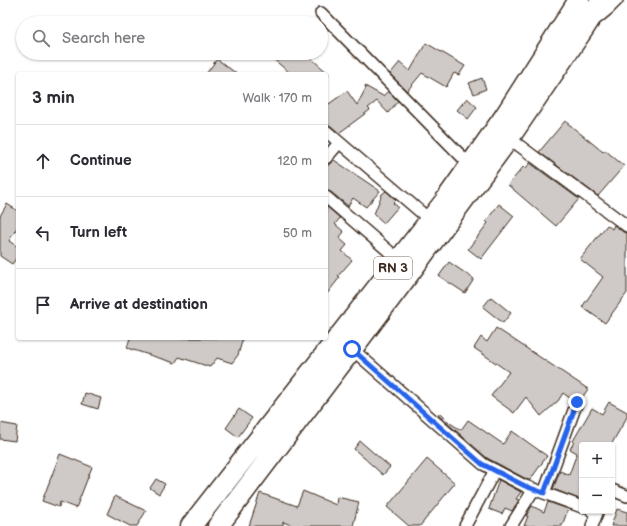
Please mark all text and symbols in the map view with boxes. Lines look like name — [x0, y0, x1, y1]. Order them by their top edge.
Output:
search box — [16, 16, 328, 60]
icon: search — [30, 27, 52, 49]
text: Search here — [62, 29, 145, 48]
text: 3 min — [32, 88, 75, 108]
text: Walk · 170 m — [242, 90, 312, 106]
icon: ahead — [32, 150, 54, 172]
text: Continue — [70, 151, 132, 170]
text: 120 m — [277, 153, 312, 169]
icon: left — [32, 222, 54, 244]
text: Turn left — [70, 223, 127, 242]
text: 50 m — [283, 225, 312, 241]
road number: RN 3 — [374, 257, 412, 279]
icon: arrive — [32, 294, 54, 316]
text: Arrive at destination — [70, 295, 208, 314]
route start — [343, 340, 361, 358]
route end — [568, 393, 586, 411]
map controls — [579, 442, 615, 514]
button: + — [579, 442, 615, 478]
button: − — [579, 478, 615, 514]

